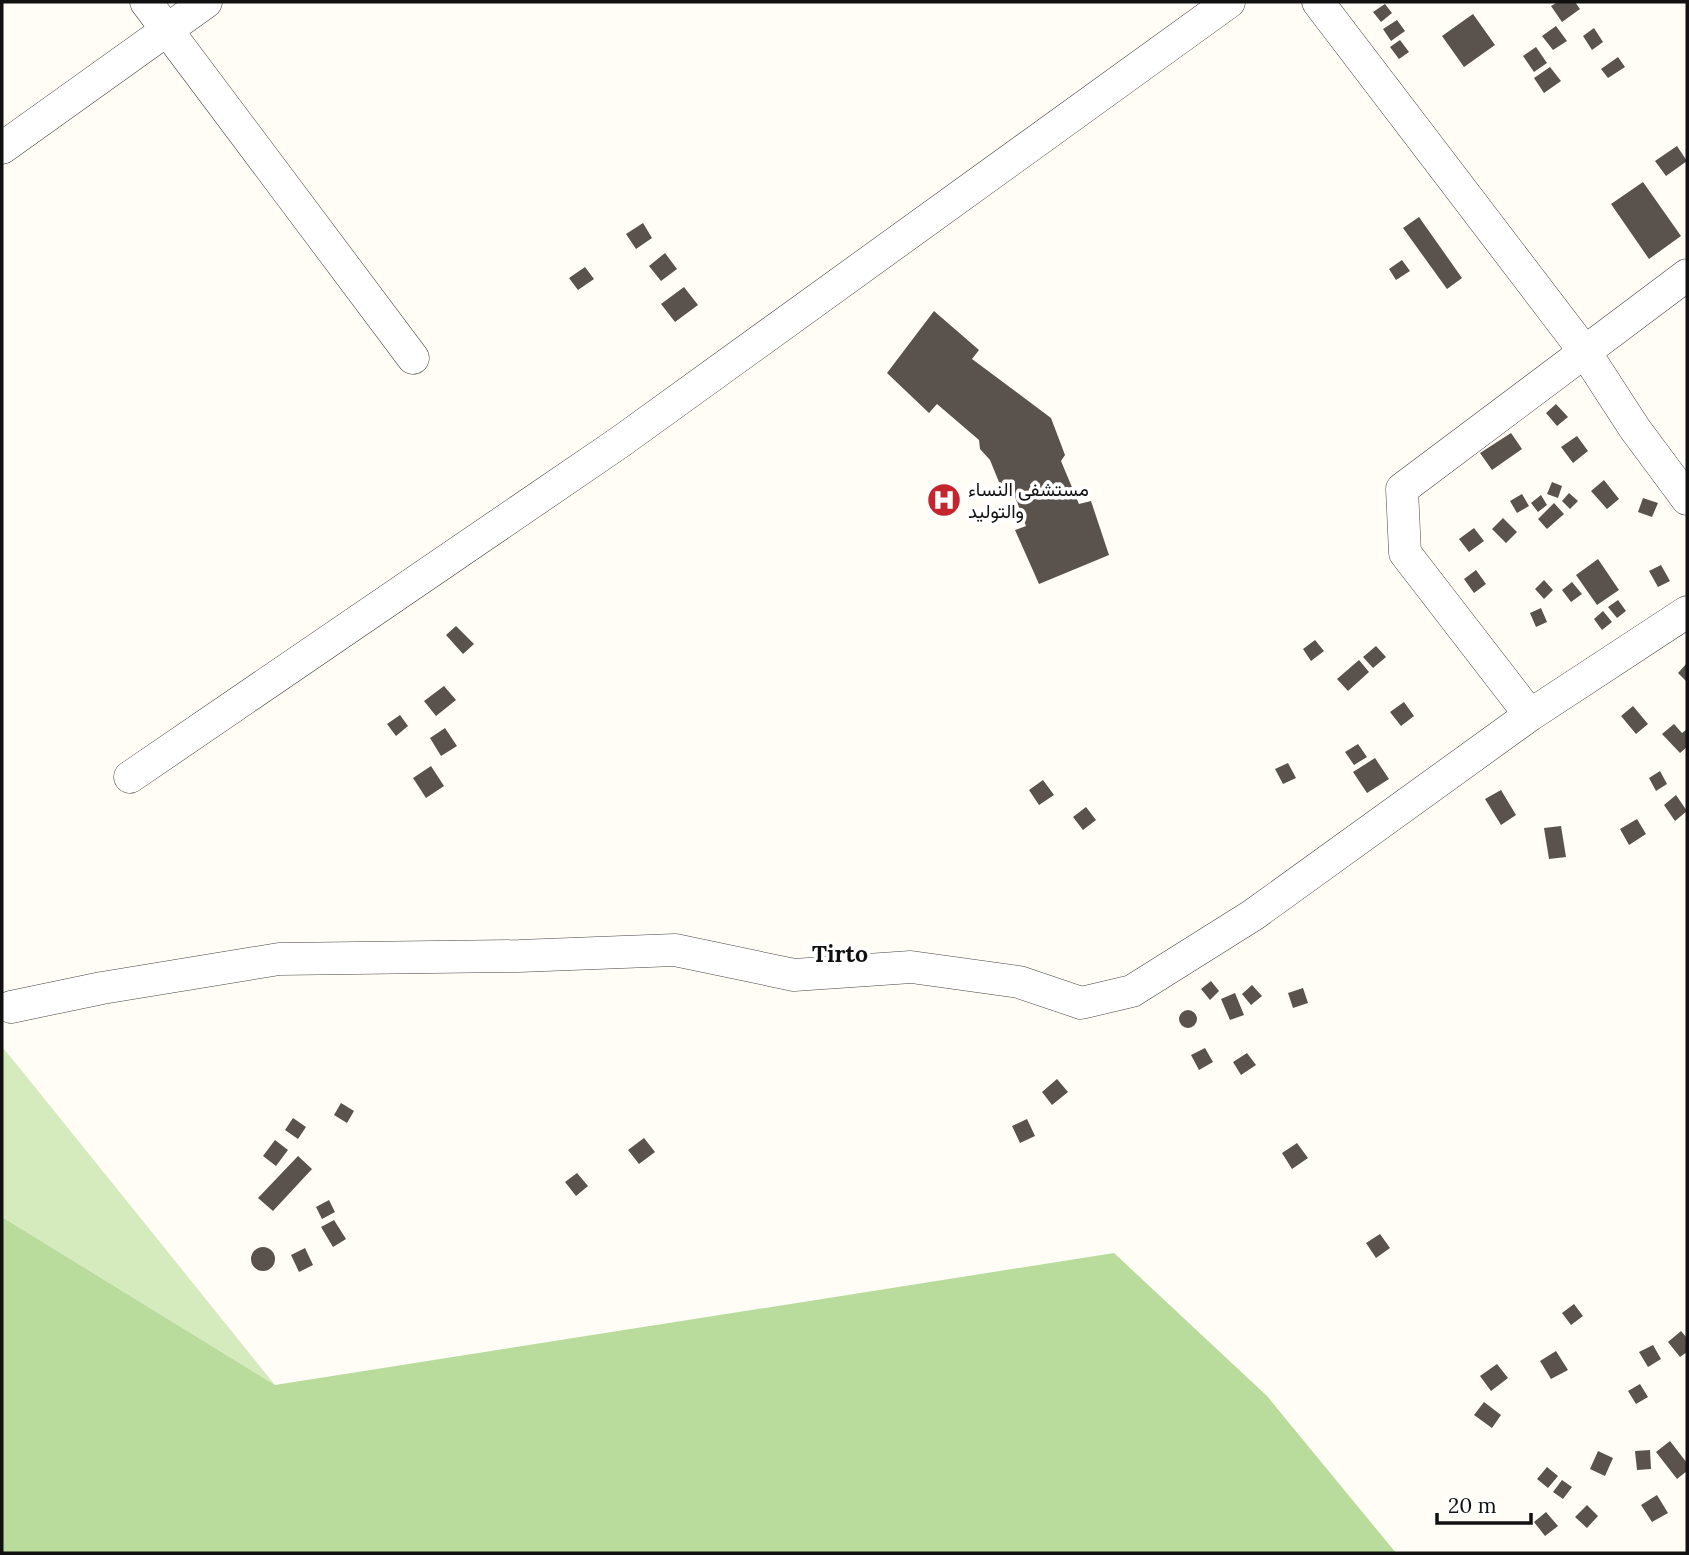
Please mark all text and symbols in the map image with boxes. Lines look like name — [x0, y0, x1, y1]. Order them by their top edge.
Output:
place label: مستشفى النساء والتوليد — [968, 477, 1089, 523]
hospital icon: مستشفى النساء والتوليد — [925, 481, 963, 519]
district label: Tirto — [812, 939, 868, 968]
scale bar — [1437, 1482, 1532, 1526]
text: 20 m — [1448, 1492, 1497, 1519]

